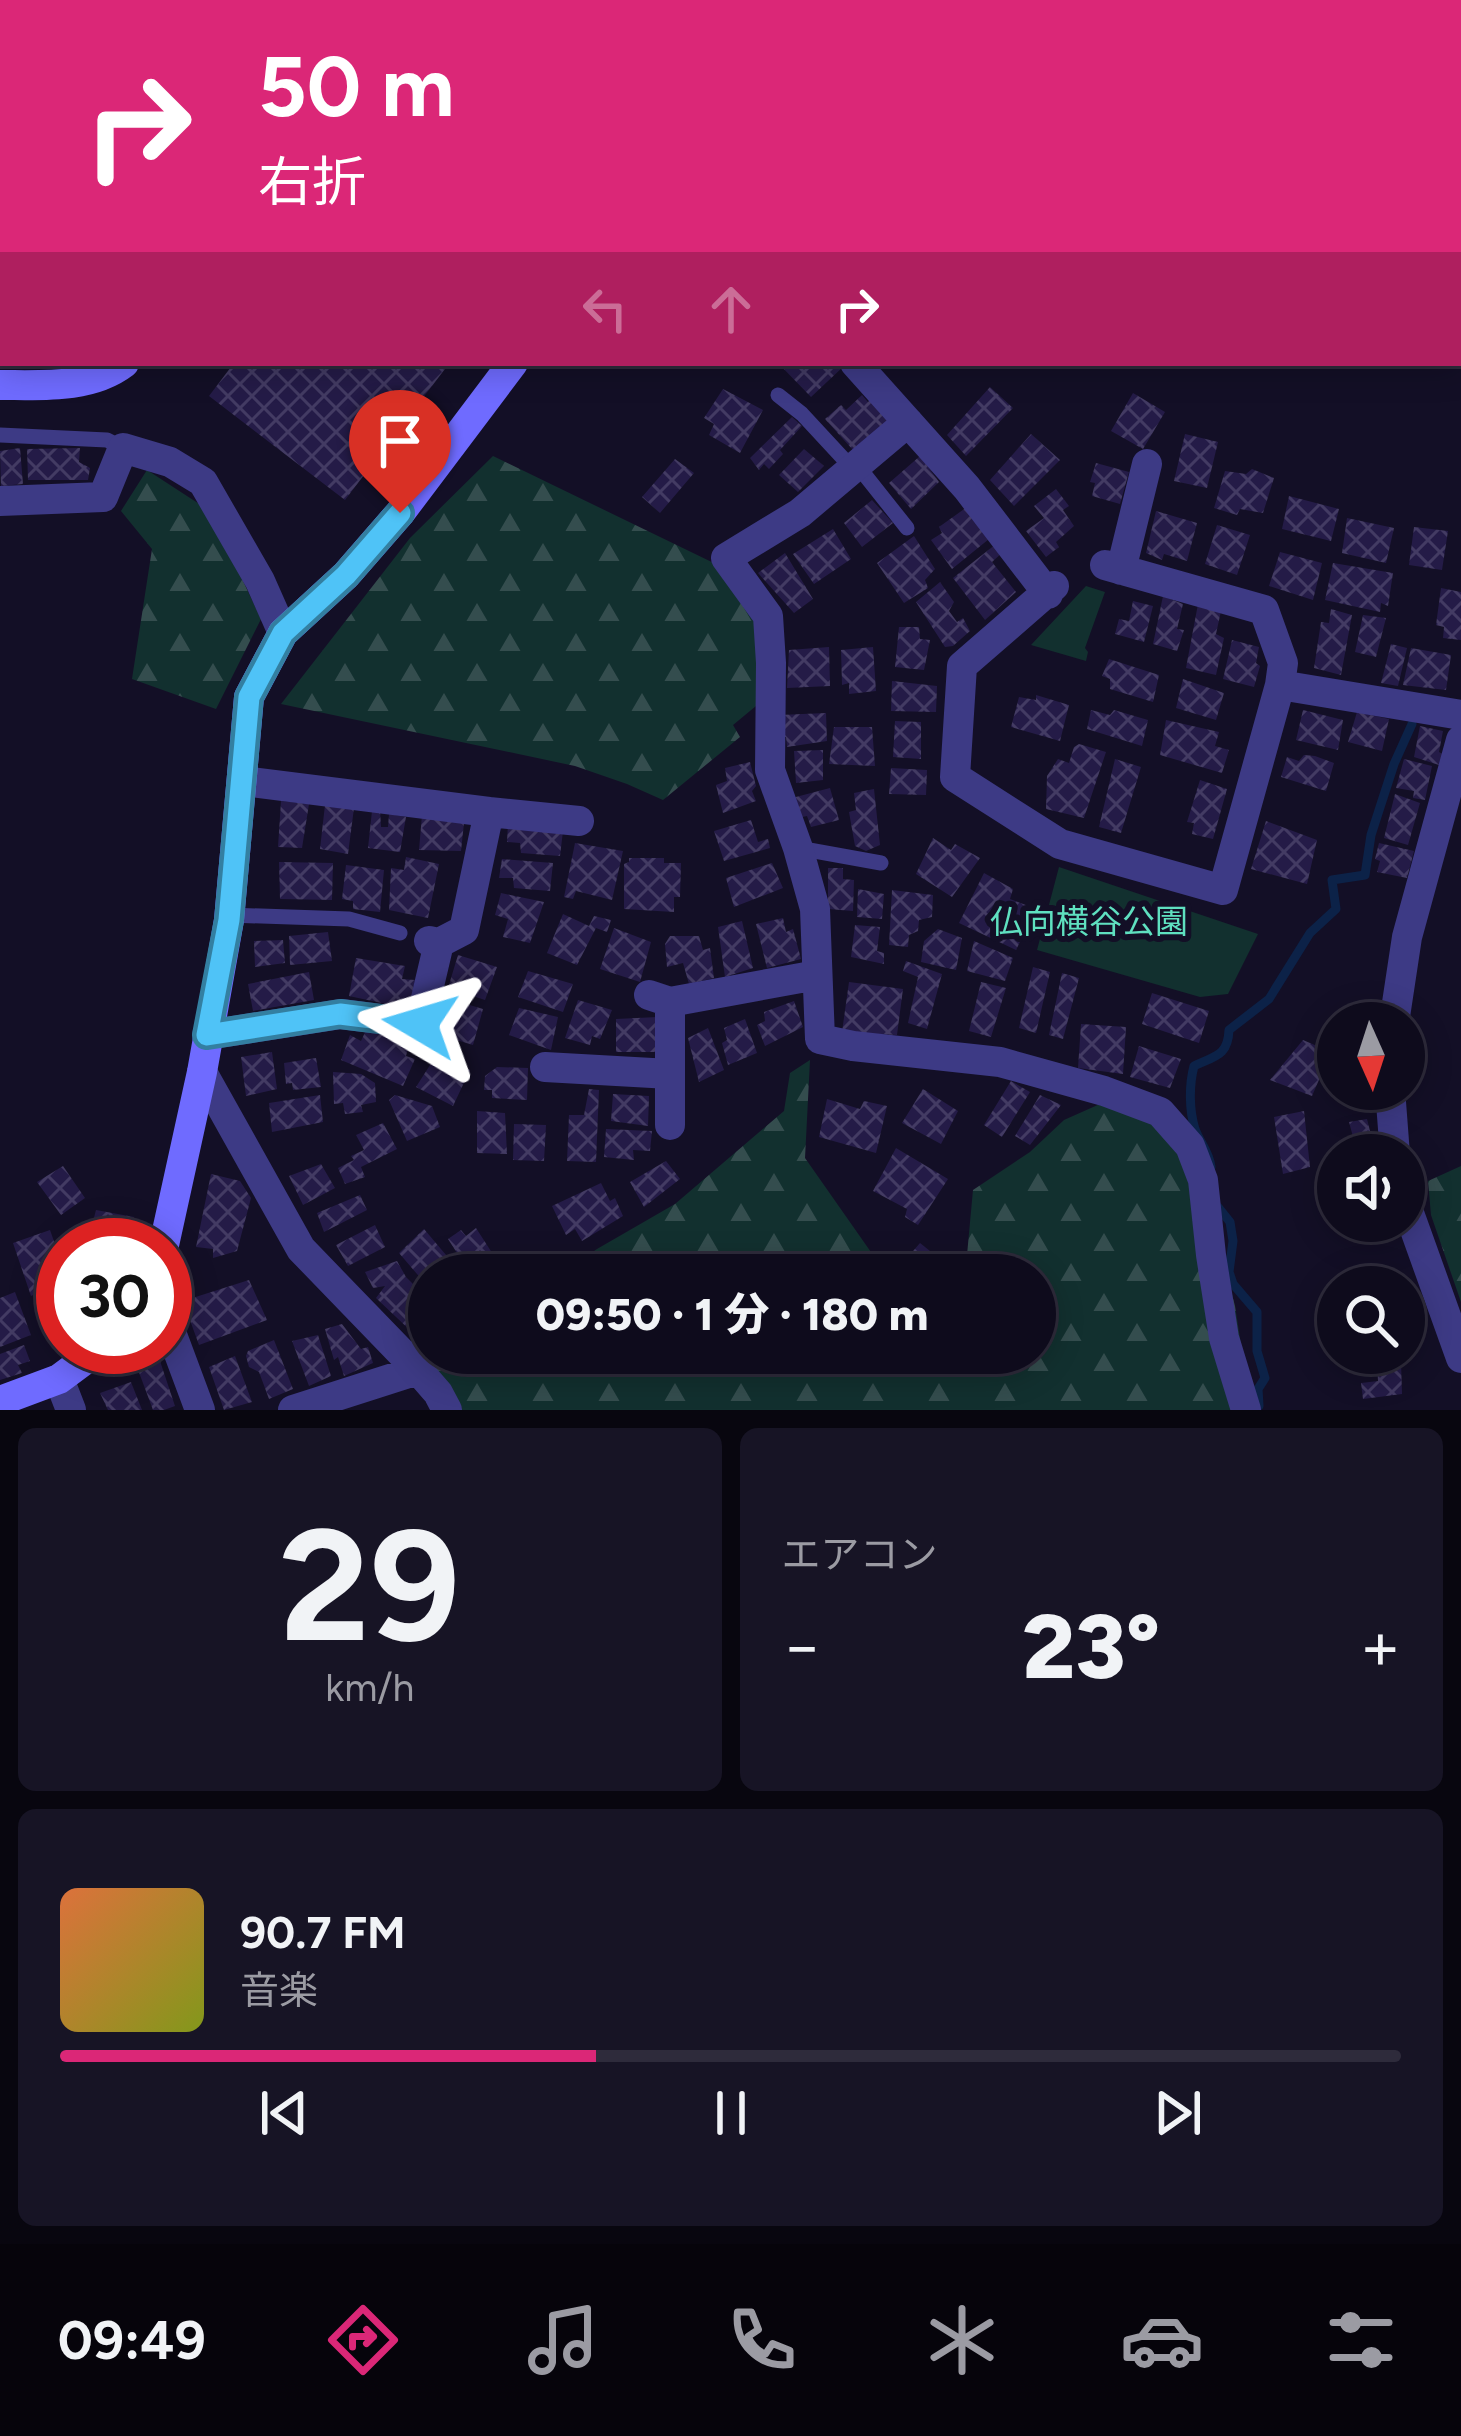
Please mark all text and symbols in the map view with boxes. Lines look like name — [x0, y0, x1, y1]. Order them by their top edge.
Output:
text: 50 m — [258, 36, 454, 137]
icon: right — [60, 48, 216, 204]
text: 右折 — [258, 150, 366, 215]
icon: left — [572, 276, 638, 342]
icon: ahead — [698, 276, 764, 342]
icon: right — [824, 276, 890, 342]
pin — [349, 390, 451, 513]
icon: arrive — [367, 408, 433, 474]
park label: 仏向横谷公園 — [990, 902, 1188, 941]
position arrow — [357, 961, 483, 1087]
north arrow — [1317, 1002, 1425, 1110]
map controls — [1317, 1002, 1425, 1374]
button: sound — [1317, 1134, 1425, 1242]
speed limit sign: 30 — [36, 1218, 192, 1374]
button: search — [1317, 1266, 1425, 1374]
text: 09:50 · 1 分 · 180 m — [536, 1287, 928, 1341]
text: 29 — [279, 1492, 460, 1679]
text: エアコン — [782, 1531, 938, 1578]
text: 23° — [1022, 1592, 1160, 1701]
text: − — [782, 1606, 823, 1686]
text: + — [1360, 1606, 1401, 1686]
text: km/h — [325, 1664, 414, 1711]
text: 90.7 FM — [240, 1905, 406, 1959]
text: 音楽 — [240, 1967, 318, 2014]
icon: previous — [251, 2080, 317, 2146]
icon: pause — [698, 2080, 764, 2146]
icon: next — [1145, 2080, 1211, 2146]
icon: directions — [321, 2298, 405, 2382]
icon: music — [521, 2298, 605, 2382]
icon: phone — [720, 2298, 804, 2382]
icon: climate — [920, 2298, 1004, 2382]
icon: car — [1120, 2298, 1204, 2382]
icon: filters — [1319, 2298, 1403, 2382]
text: 09:49 — [58, 2308, 206, 2373]

